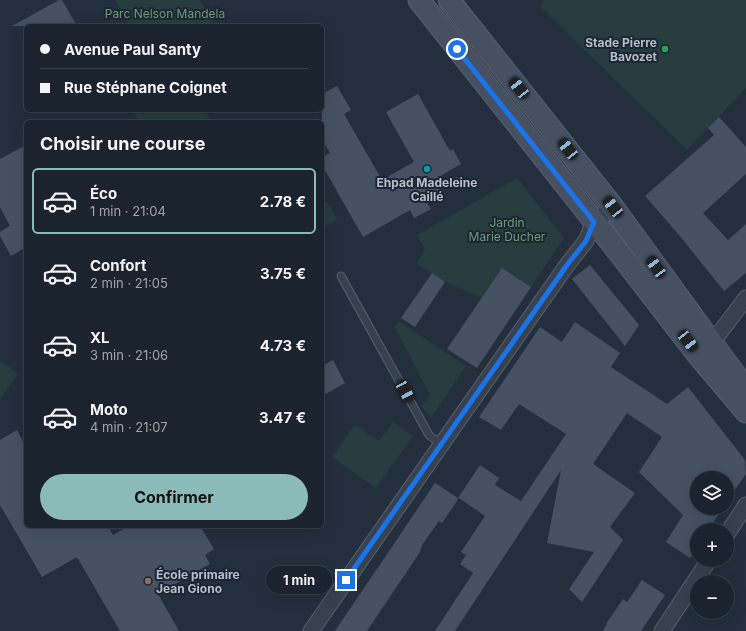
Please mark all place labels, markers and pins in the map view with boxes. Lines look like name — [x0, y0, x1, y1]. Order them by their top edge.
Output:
place label: Stade Pierre Bavozet — [585, 35, 658, 64]
marker: Stade Pierre Bavozet — [660, 44, 670, 54]
marker: Ehpad Madeleine Caillé — [422, 164, 432, 174]
place label: Ehpad Madeleine Caillé — [377, 175, 477, 204]
place label: École primaire Jean Giono — [156, 567, 240, 596]
marker: École primaire Jean Giono — [143, 576, 153, 586]

